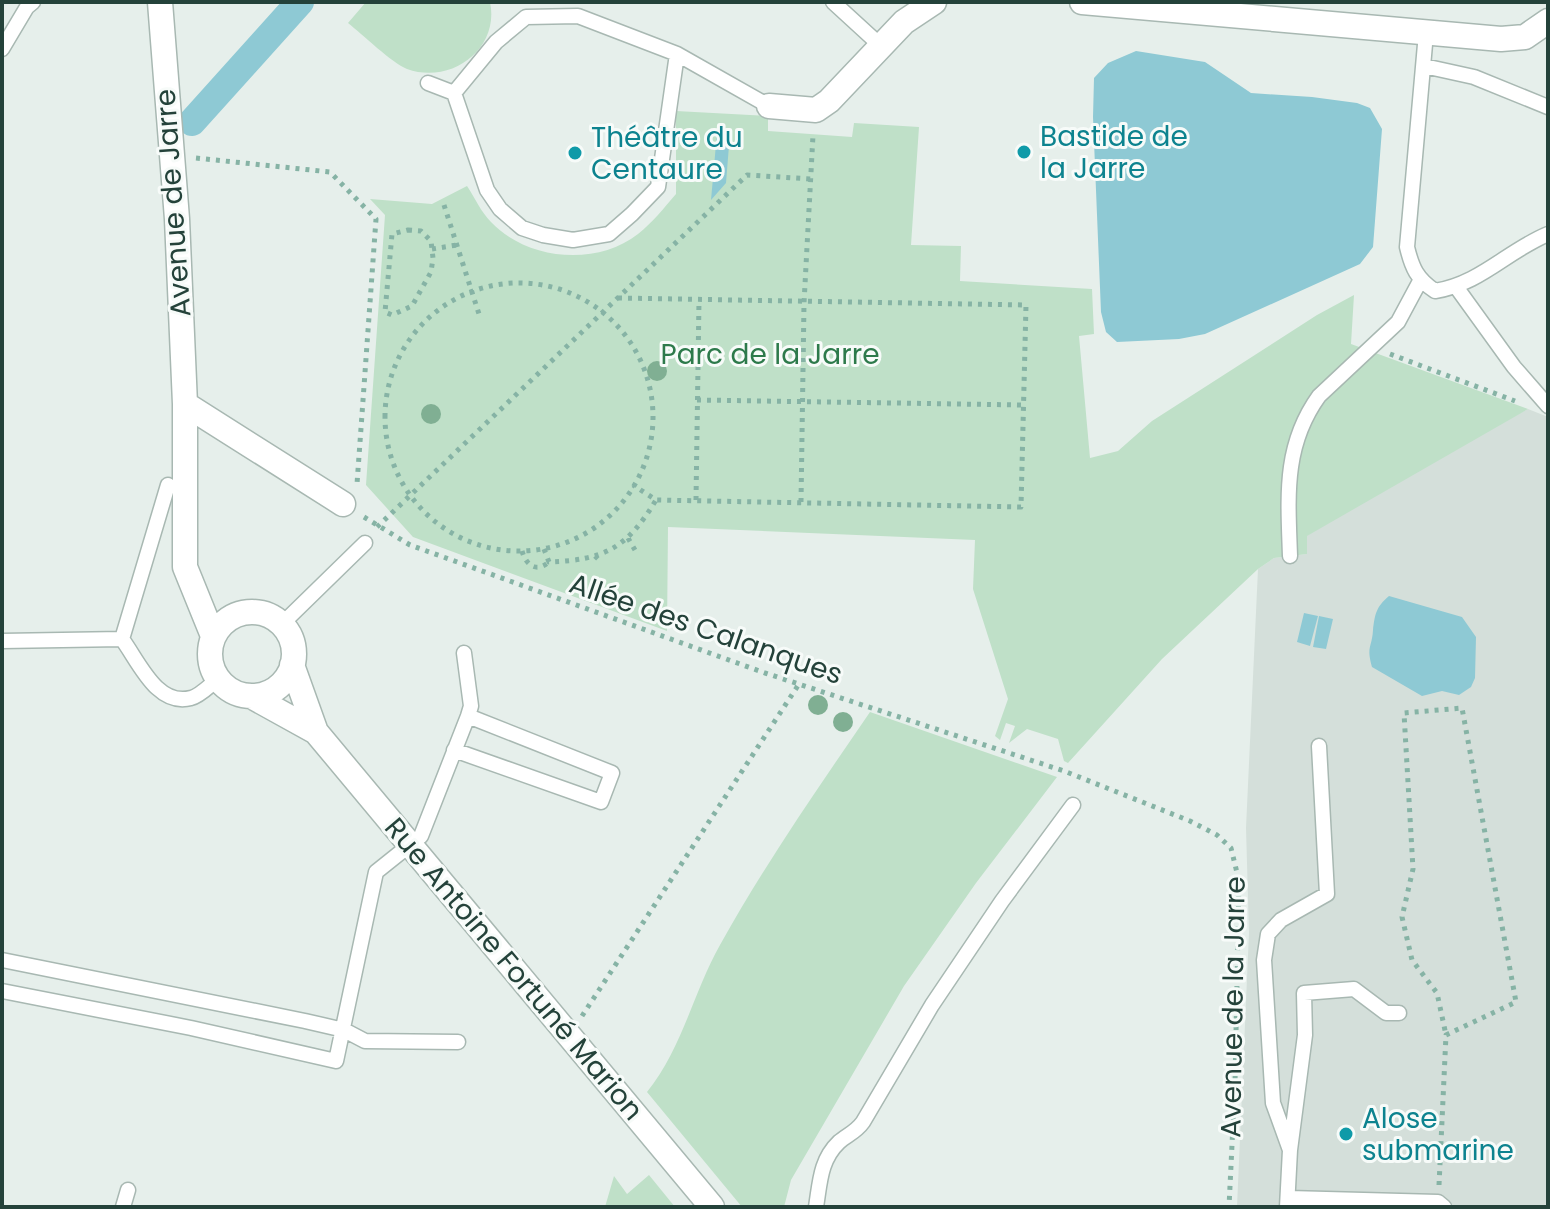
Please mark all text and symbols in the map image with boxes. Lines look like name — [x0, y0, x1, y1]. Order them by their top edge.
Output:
street label: Avenue de Jarre — [146, 88, 200, 318]
place label: Bastide de la Jarre — [1040, 117, 1188, 188]
place label: Théâtre du Centaure — [591, 118, 743, 189]
marker: Bastide de la Jarre — [1015, 143, 1033, 161]
marker: Théâtre du Centaure — [566, 144, 584, 162]
park label: Parc de la Jarre — [660, 335, 880, 374]
street label: Allée des Calanques — [564, 564, 848, 694]
street label: Rue Antoine Fortuné Marion — [376, 809, 652, 1129]
street label: Avenue de la Jarre — [1211, 876, 1255, 1138]
place label: Alose submarine — [1362, 1099, 1514, 1170]
marker: Alose submarine — [1337, 1125, 1355, 1143]

